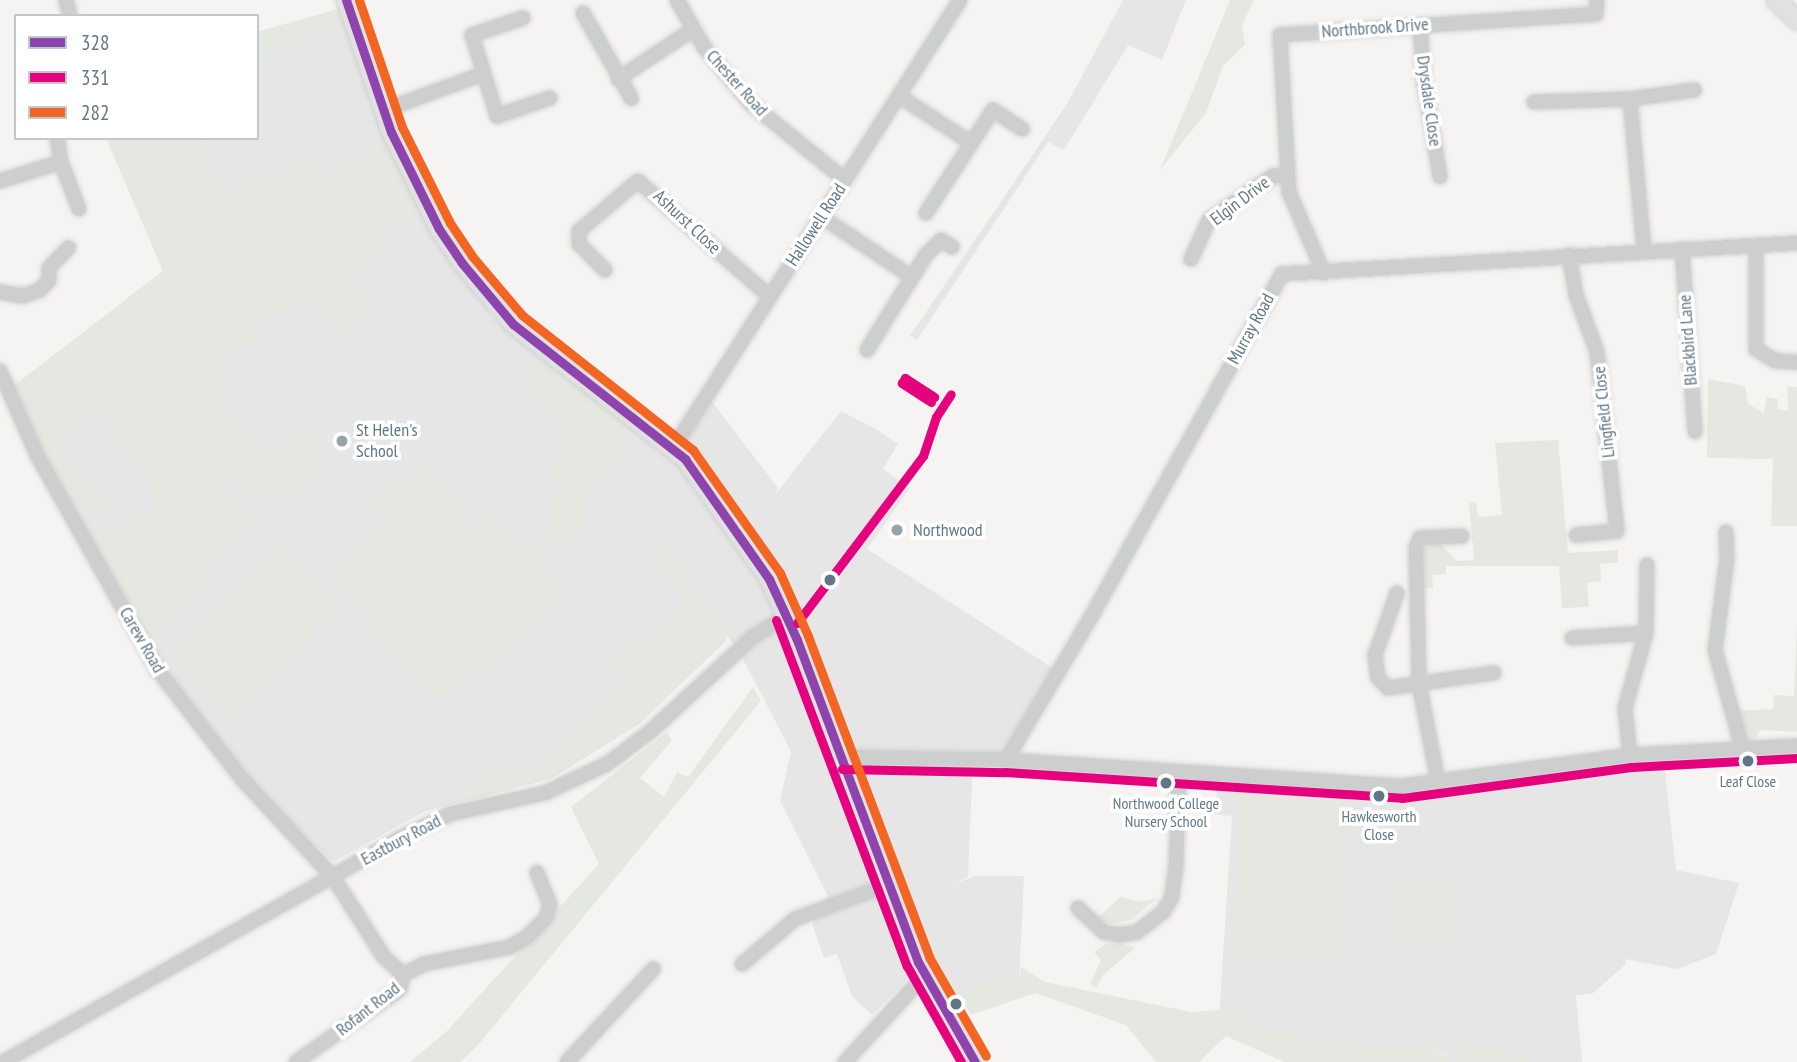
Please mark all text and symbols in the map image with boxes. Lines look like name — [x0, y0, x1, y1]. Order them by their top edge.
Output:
street label: Northbrook Drive — [1321, 13, 1429, 43]
legend — [14, 14, 259, 140]
text: 328 — [81, 29, 109, 56]
street label: Chester Road — [702, 46, 772, 120]
street label: Drysdale Close — [1412, 54, 1446, 148]
text: 331 — [81, 64, 109, 91]
text: 282 — [81, 99, 109, 126]
street label: Elgin Drive — [1206, 172, 1274, 230]
street label: Hallowell Road — [781, 180, 851, 270]
street label: Ashurst Close — [649, 186, 725, 258]
street label: Murray Road — [1223, 290, 1279, 368]
street label: Blackbird Lane — [1674, 294, 1702, 386]
street label: Lingfield Close — [1588, 365, 1620, 459]
place label: St Helen's School — [356, 420, 417, 462]
marker: St Helen's School — [334, 433, 350, 449]
place label: Northwood — [913, 519, 982, 541]
marker: Northwood — [887, 520, 907, 540]
unlabelled marker — [823, 573, 837, 587]
street label: Carew Road — [115, 603, 169, 677]
marker: Leaf Close — [1741, 754, 1755, 768]
place label: Leaf Close — [1720, 771, 1776, 791]
marker: Northwood College Nursery School — [1159, 776, 1173, 790]
marker: Hawkesworth Close — [1372, 789, 1386, 803]
place label: Northwood College Nursery School — [1113, 793, 1219, 831]
place label: Hawkesworth Close — [1342, 806, 1416, 844]
street label: Eastbury Road — [357, 810, 445, 870]
street label: Rofant Road — [332, 977, 404, 1041]
unlabelled marker — [949, 997, 963, 1011]

